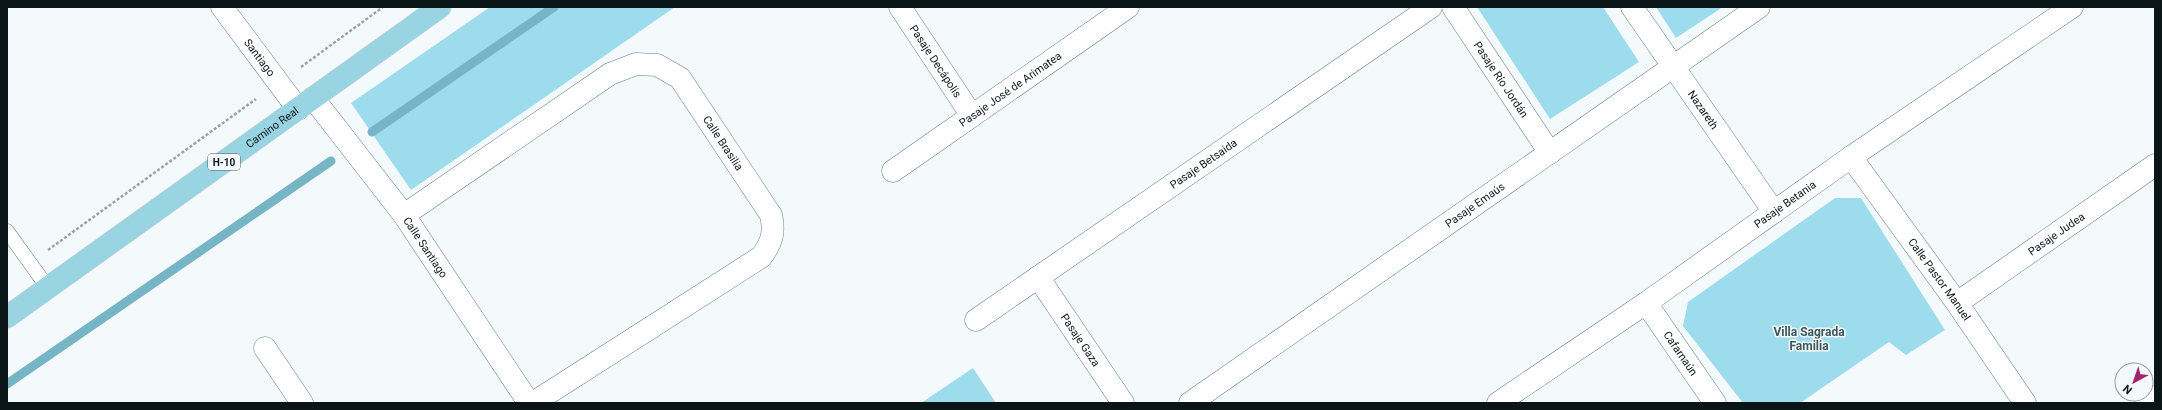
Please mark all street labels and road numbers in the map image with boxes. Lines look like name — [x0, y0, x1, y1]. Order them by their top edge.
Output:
street label: Pasaje Decápolis — [907, 23, 965, 100]
street label: Santiago — [241, 36, 278, 79]
street label: Pasaje Río Jordán — [1471, 39, 1531, 120]
street label: Pasaje José de Arimatea — [957, 49, 1064, 129]
street label: Nazareth — [1685, 88, 1721, 132]
street label: Camino Real — [243, 104, 301, 151]
street label: Calle Brasilia — [700, 113, 746, 173]
street label: Pasaje Betsaida — [1167, 136, 1239, 191]
road number: H-10 — [208, 154, 240, 170]
street label: Pasaje Betania — [1751, 178, 1818, 231]
street label: Pasaje Emaús — [1443, 179, 1507, 230]
street label: Pasaje Judea — [2025, 210, 2087, 258]
street label: Calle Santiago — [401, 214, 450, 280]
street label: Calle Pastor Manuel — [1906, 236, 1973, 323]
street label: Pasaje Gaza — [1058, 311, 1103, 369]
street label: Cafarnaún — [1661, 329, 1700, 378]

